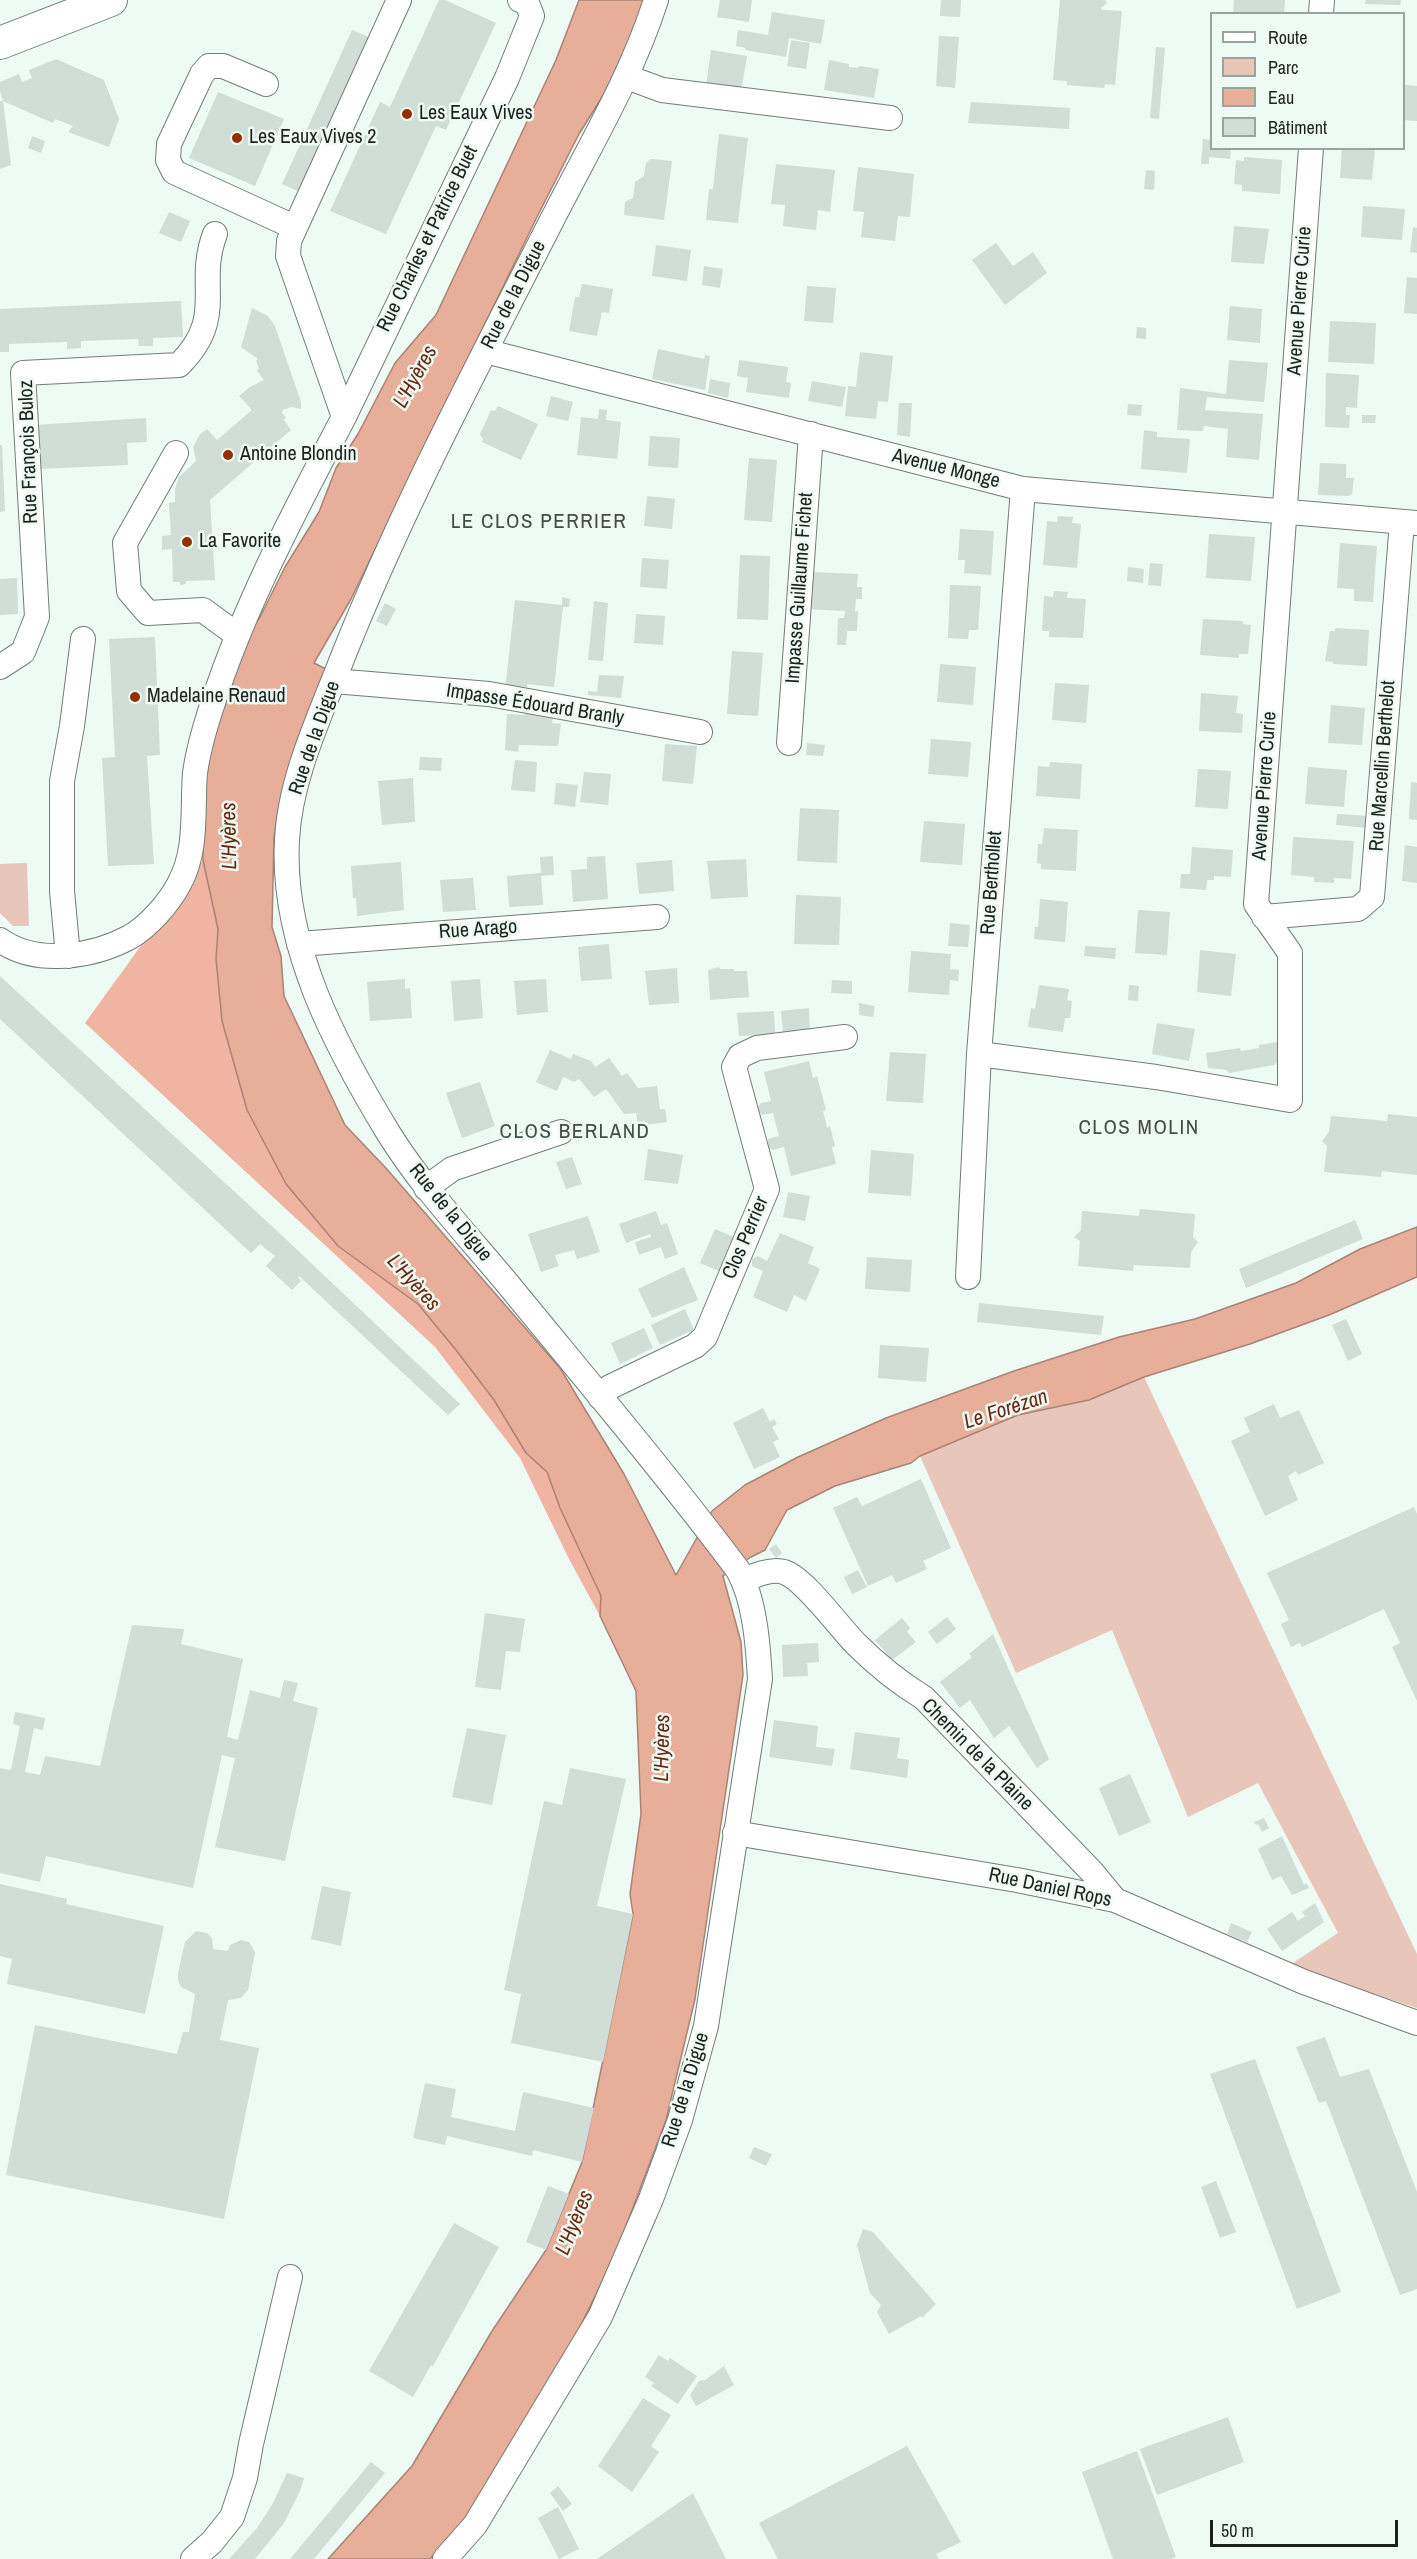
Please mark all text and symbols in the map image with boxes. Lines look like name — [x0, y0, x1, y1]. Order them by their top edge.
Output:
legend — [1210, 12, 1405, 150]
text: Route — [1268, 25, 1307, 50]
text: Parc — [1268, 55, 1298, 80]
text: Eau — [1268, 85, 1294, 110]
place label: Les Eaux Vives — [419, 102, 533, 126]
marker: Les Eaux Vives — [400, 107, 414, 121]
text: Bâtiment — [1268, 115, 1327, 140]
place label: Les Eaux Vives 2 — [249, 126, 376, 150]
marker: Les Eaux Vives 2 — [230, 131, 244, 145]
street label: Rue Charles et Patrice Buet — [372, 142, 484, 336]
street label: Avenue Pierre Curie — [1283, 226, 1317, 376]
street label: Rue de la Digue — [476, 237, 552, 353]
water label: L'Hyères — [389, 341, 443, 413]
street label: Rue François Buloz — [14, 380, 44, 524]
place label: Antoine Blondin — [240, 443, 357, 467]
street label: Avenue Monge — [890, 444, 1002, 494]
marker: Antoine Blondin — [221, 448, 235, 462]
street label: Impasse Guillaume Fichet — [781, 492, 819, 684]
district label: LE CLOS PERRIER — [451, 509, 627, 535]
place label: La Favorite — [199, 530, 281, 554]
marker: La Favorite — [180, 535, 194, 549]
street label: Rue de la Digue — [284, 678, 346, 798]
street label: Impasse Édouard Branly — [444, 679, 626, 731]
street label: Rue Marcellin Berthelot — [1365, 680, 1401, 852]
place label: Madelaine Renaud — [147, 685, 286, 709]
marker: Madelaine Renaud — [128, 690, 142, 704]
street label: Avenue Pierre Curie — [1248, 711, 1282, 861]
water label: L'Hyères — [217, 802, 243, 870]
street label: Rue Berthollet — [976, 830, 1008, 936]
street label: Rue Arago — [438, 915, 518, 945]
district label: CLOS MOLIN — [1078, 1115, 1200, 1141]
district label: CLOS BERLAND — [499, 1119, 651, 1145]
street label: Rue de la Digue — [403, 1159, 497, 1267]
street label: Clos Perrier — [718, 1193, 774, 1283]
water label: L'Hyères — [381, 1250, 445, 1316]
water label: Le Forézan — [961, 1385, 1051, 1435]
street label: Chemin de la Plaine — [916, 1694, 1038, 1816]
water label: L'Hyères — [650, 1714, 676, 1782]
street label: Rue Daniel Rops — [986, 1863, 1114, 1913]
street label: Rue de la Digue — [657, 2030, 715, 2150]
water label: L'Hyères — [551, 2187, 599, 2259]
scale bar — [1213, 2508, 1400, 2546]
text: 50 m — [1221, 2518, 1254, 2543]

